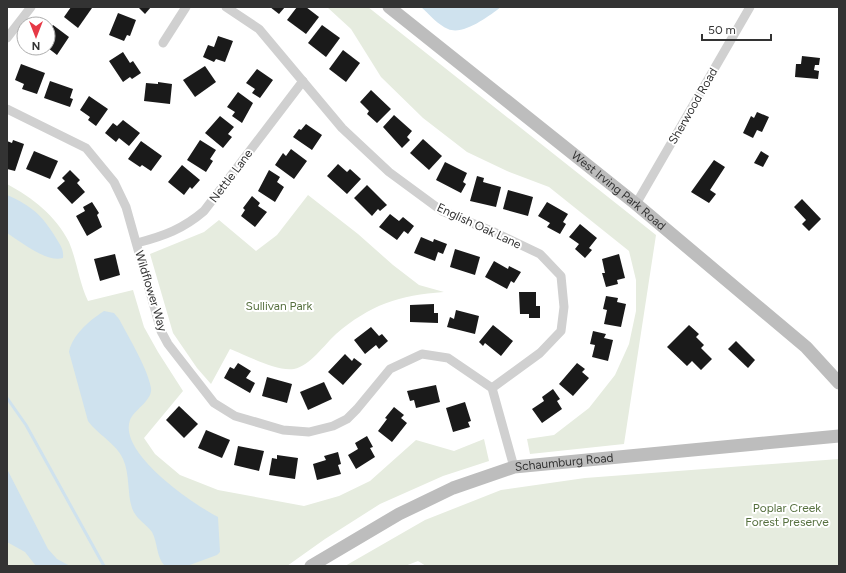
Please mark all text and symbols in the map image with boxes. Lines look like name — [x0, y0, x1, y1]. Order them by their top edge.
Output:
north arrow — [16, 16, 56, 56]
scale bar — [702, 16, 771, 42]
text: 50 m — [708, 23, 736, 37]
text: N — [32, 39, 40, 52]
street label: Sherwood Road — [666, 65, 720, 147]
street label: Nettle Lane — [207, 146, 256, 205]
street label: West Irving Park Road — [569, 148, 669, 233]
street label: English Oak Lane — [435, 200, 524, 252]
street label: Wildflower Way — [132, 249, 170, 334]
park label: Sullivan Park — [246, 299, 313, 313]
street label: Schaumburg Road — [514, 451, 614, 474]
park label: Poplar Creek Forest Preserve — [745, 501, 829, 529]

